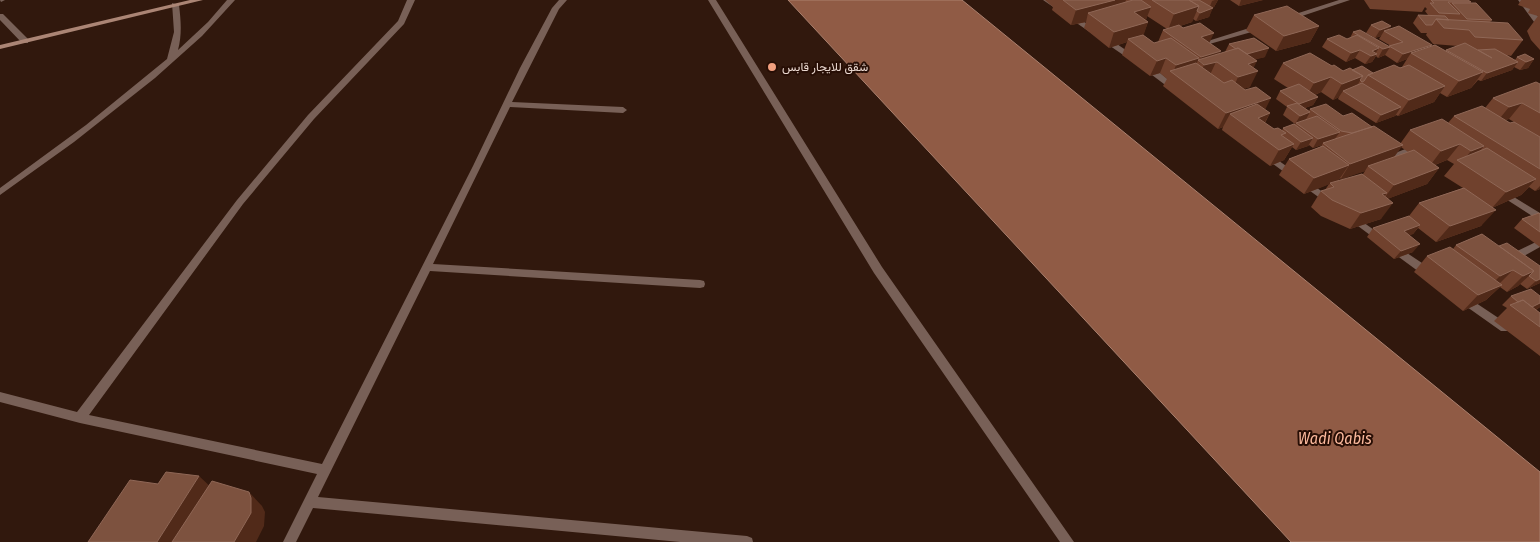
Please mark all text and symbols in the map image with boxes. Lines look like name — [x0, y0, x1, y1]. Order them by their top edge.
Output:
place label: شقق للايجار قابس — [782, 60, 868, 75]
marker: شقق للايجار قابس — [766, 61, 778, 73]
water label: Wadi Qabis — [1298, 429, 1372, 448]

